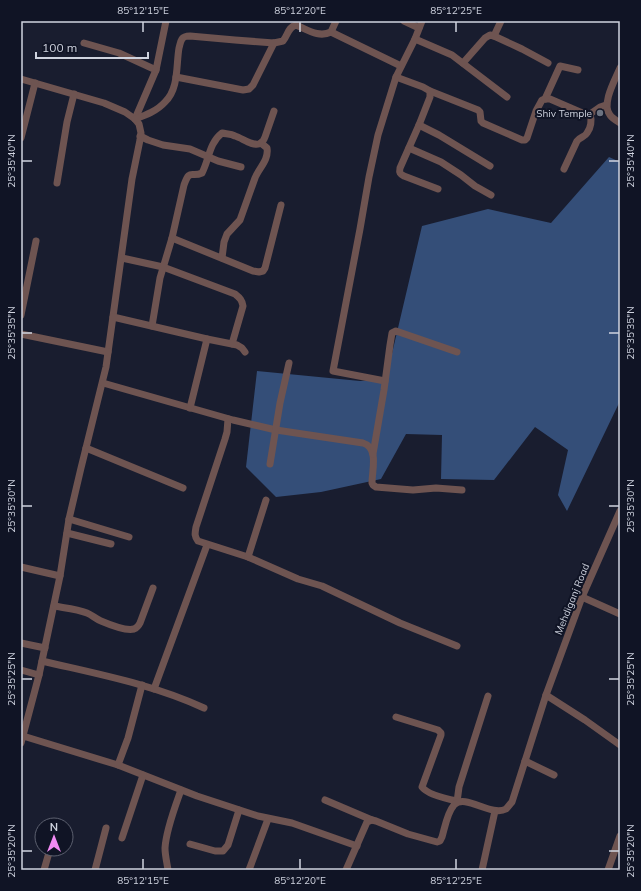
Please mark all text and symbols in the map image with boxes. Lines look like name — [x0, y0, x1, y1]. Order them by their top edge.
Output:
text: 85°12'15"E — [117, 4, 169, 17]
text: 85°12'20"E — [274, 4, 326, 17]
text: 85°12'25"E — [430, 4, 482, 17]
scale bar — [36, 34, 148, 60]
text: 100 m — [42, 40, 77, 55]
place label: Shiv Temple — [536, 107, 592, 120]
marker: Shiv Temple — [595, 108, 605, 118]
text: 25°35'40"N — [5, 134, 18, 188]
text: 25°35'40"N — [624, 134, 637, 188]
text: 25°35'35"N — [5, 306, 18, 360]
text: 25°35'35"N — [624, 306, 637, 360]
text: 25°35'30"N — [5, 479, 18, 533]
text: 25°35'30"N — [624, 479, 637, 533]
street label: Mehdiganj Road — [552, 561, 592, 637]
text: 25°35'25"N — [5, 652, 18, 706]
text: 25°35'25"N — [624, 652, 637, 706]
north arrow — [34, 817, 74, 857]
text: N — [50, 820, 58, 834]
text: 25°35'20"N — [5, 824, 18, 878]
text: 25°35'20"N — [624, 824, 637, 878]
text: 85°12'15"E — [117, 874, 169, 887]
text: 85°12'20"E — [274, 874, 326, 887]
text: 85°12'25"E — [430, 874, 482, 887]

